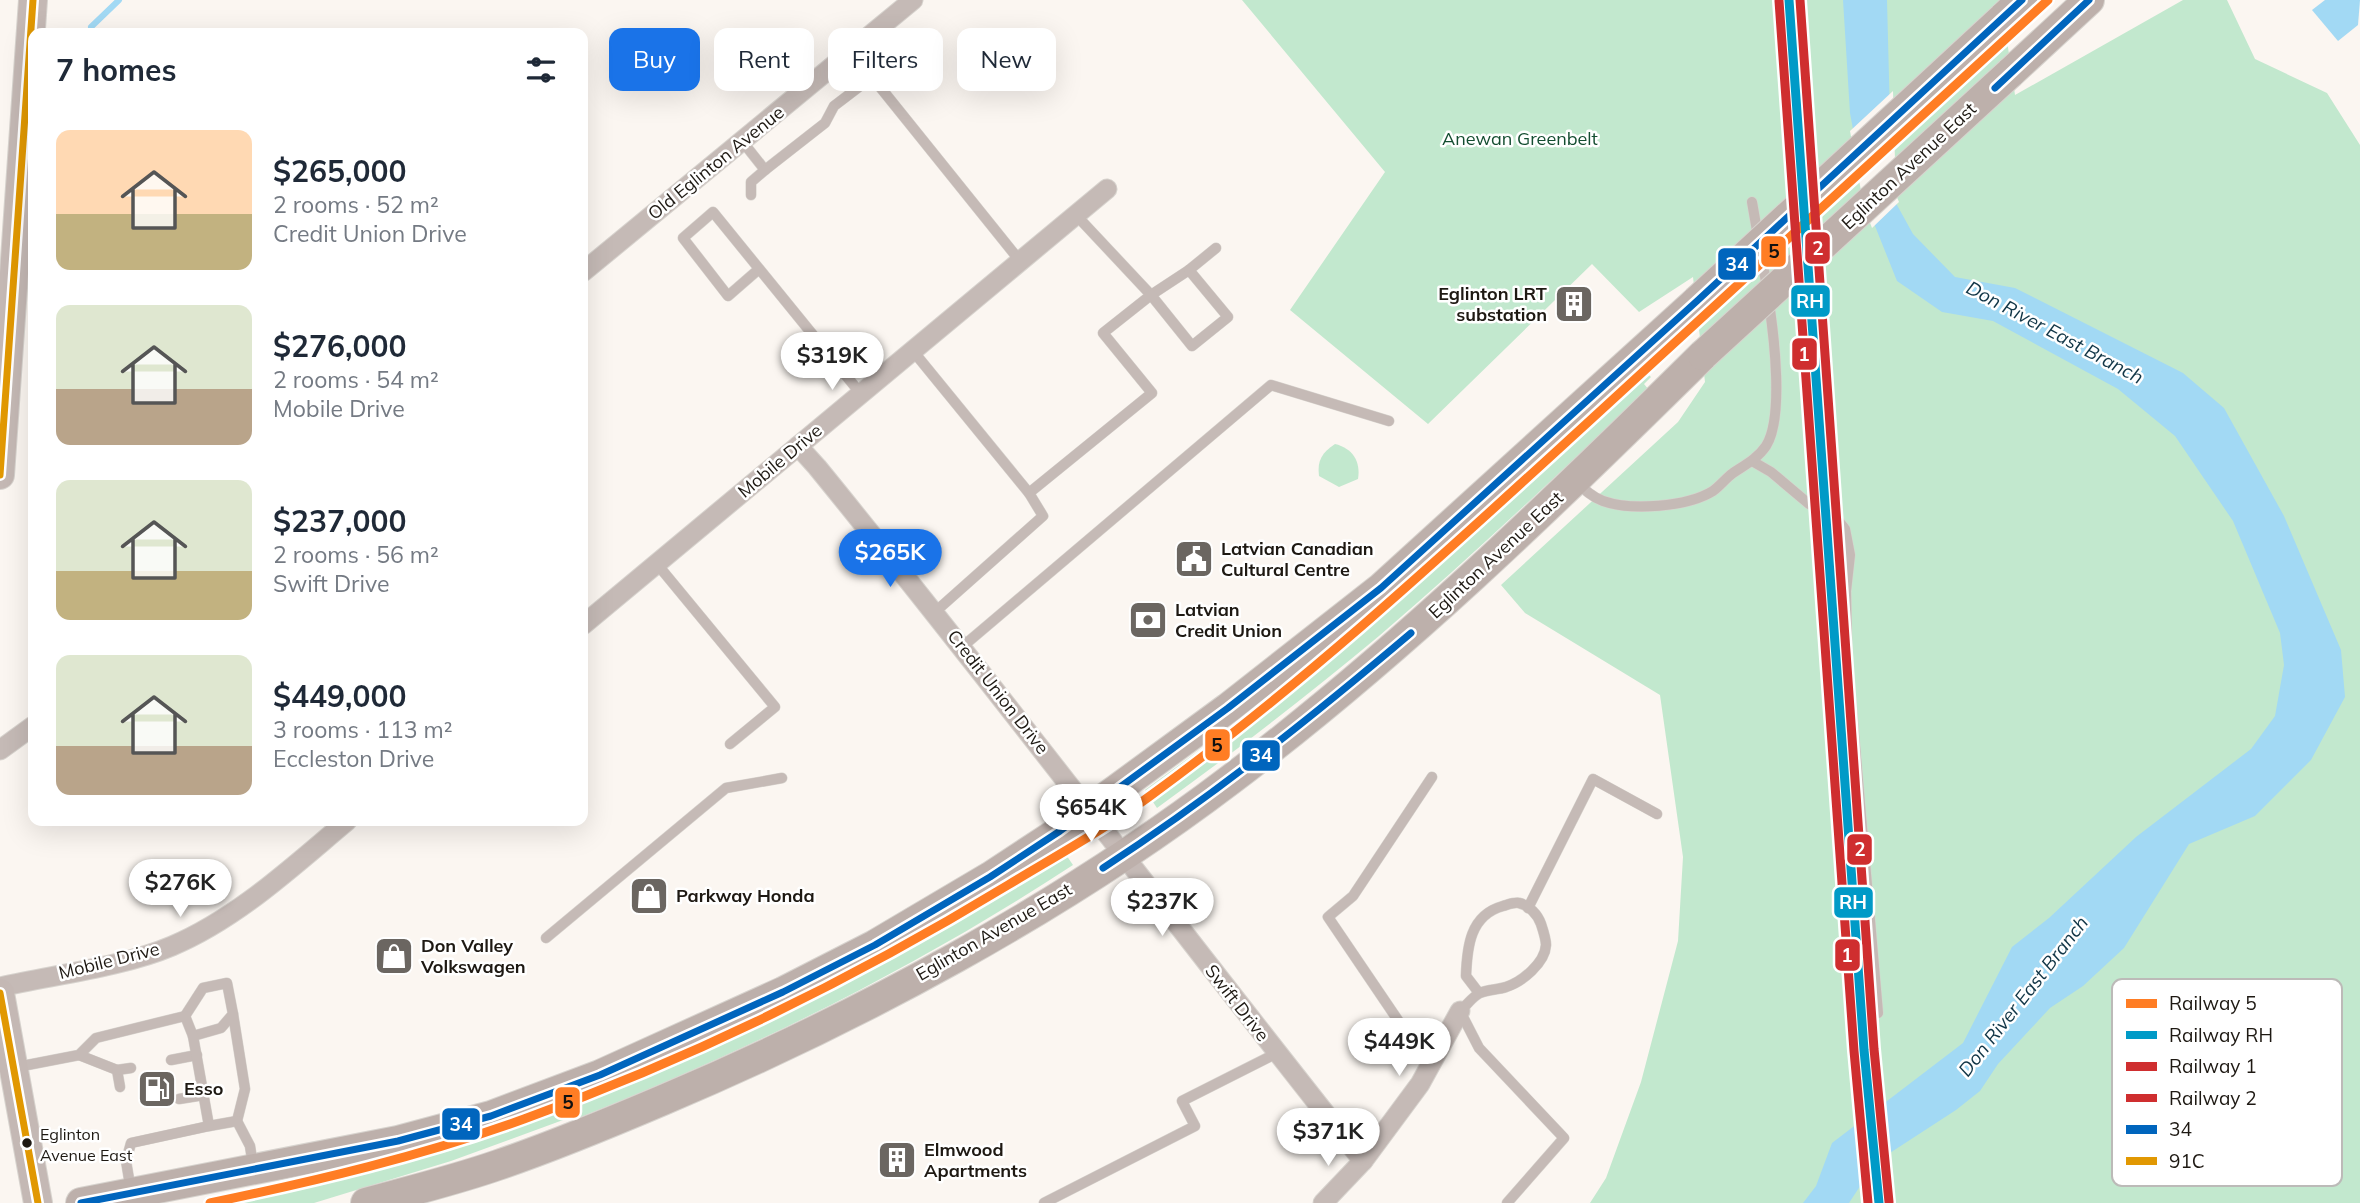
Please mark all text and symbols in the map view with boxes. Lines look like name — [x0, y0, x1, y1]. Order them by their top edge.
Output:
chip: Buy — [609, 28, 700, 91]
chip: Rent — [714, 28, 814, 91]
chip: Filters — [828, 28, 943, 91]
chip: New — [957, 28, 1056, 91]
text: 7 homes — [56, 51, 177, 89]
icon: filters — [522, 51, 560, 89]
street label: Eglinton Avenue East — [1836, 97, 1981, 234]
street label: Old Eglinton Avenue — [643, 101, 788, 225]
park label: Anewan Greenbelt — [1442, 127, 1598, 150]
text: $265,000 — [273, 152, 406, 190]
icon: home — [112, 158, 196, 242]
text: 2 rooms · 52 m² — [273, 190, 439, 219]
text: Credit Union Drive — [273, 219, 467, 248]
line badge: 2 — [1804, 231, 1831, 265]
line badge: 5 — [1760, 235, 1787, 268]
text: 2 — [1812, 236, 1824, 260]
text: 5 — [1768, 239, 1780, 263]
line badge: 34 — [1717, 247, 1757, 281]
text: 34 — [1726, 252, 1749, 276]
water label: Don River East Branch — [1962, 275, 2148, 389]
place label: Eglinton LRT substation — [1438, 282, 1547, 326]
building icon: Eglinton LRT substation — [1553, 283, 1595, 325]
line badge: RH — [1790, 284, 1831, 318]
text: RH — [1796, 289, 1824, 313]
text: $276,000 — [273, 327, 406, 365]
pin: $319K — [783, 332, 881, 392]
icon: home — [112, 333, 196, 417]
line badge: 1 — [1791, 337, 1818, 371]
text: $319K — [797, 340, 867, 369]
text: 1 — [1798, 342, 1810, 366]
text: 2 rooms · 54 m² — [273, 365, 439, 394]
text: Mobile Drive — [273, 394, 405, 423]
street label: Mobile Drive — [733, 419, 827, 503]
street label: Eglinton Avenue East — [1423, 486, 1568, 623]
text: $237,000 — [273, 502, 406, 540]
icon: home — [112, 508, 196, 592]
pin: $265K — [841, 530, 939, 589]
text: $265K — [855, 537, 925, 566]
place label: Latvian Canadian Cultural Centre — [1221, 537, 1374, 581]
public building icon: Latvian Canadian Cultural Centre — [1173, 538, 1215, 580]
text: 2 rooms · 56 m² — [273, 540, 439, 569]
text: Swift Drive — [273, 569, 389, 598]
place label: Latvian Credit Union — [1175, 598, 1282, 642]
bank icon: Latvian Credit Union — [1127, 599, 1169, 641]
street label: Credit Union Drive — [943, 625, 1054, 759]
text: $449,000 — [273, 677, 406, 715]
icon: home — [112, 683, 196, 767]
text: 3 rooms · 113 m² — [273, 715, 453, 744]
line badge: 5 — [1204, 728, 1231, 762]
text: 5 — [1211, 733, 1223, 757]
line badge: 34 — [1241, 739, 1281, 772]
text: 34 — [1250, 743, 1273, 767]
text: Eccleston Drive — [273, 744, 434, 773]
pin: $654K — [1042, 784, 1140, 844]
text: $654K — [1056, 792, 1126, 821]
line badge: 2 — [1846, 833, 1873, 866]
text: 2 — [1854, 837, 1866, 861]
pin: $276K — [131, 860, 229, 919]
text: $276K — [145, 867, 215, 896]
shop icon: Parkway Honda — [628, 875, 670, 917]
street label: Eglinton Avenue East — [912, 878, 1076, 986]
pin: $237K — [1113, 878, 1211, 938]
place label: Parkway Honda — [676, 884, 815, 907]
text: $237K — [1127, 886, 1197, 915]
line badge: RH — [1833, 886, 1874, 919]
text: RH — [1839, 890, 1867, 914]
water label: Don River East Branch — [1953, 911, 2093, 1081]
place label: Don Valley Volkswagen — [420, 934, 526, 978]
shop icon: Don Valley Volkswagen — [373, 935, 415, 977]
street label: Mobile Drive — [56, 937, 162, 984]
line badge: 1 — [1834, 938, 1861, 972]
text: 1 — [1841, 943, 1853, 967]
street label: Swift Drive — [1200, 960, 1275, 1046]
legend — [2112, 979, 2342, 1186]
text: Railway 5 — [2169, 991, 2257, 1015]
pin: $449K — [1350, 1018, 1448, 1078]
text: Railway RH — [2169, 1023, 2273, 1047]
text: $449K — [1364, 1026, 1434, 1055]
text: Railway 1 — [2169, 1054, 2257, 1078]
fuel station icon: Esso — [136, 1068, 178, 1110]
place label: Esso — [184, 1077, 223, 1100]
line badge: 5 — [554, 1086, 581, 1119]
text: Railway 2 — [2169, 1086, 2257, 1110]
text: 5 — [562, 1090, 574, 1114]
line badge: 34 — [441, 1107, 481, 1141]
pin: $371K — [1279, 1108, 1377, 1168]
text: 34 — [450, 1112, 473, 1136]
text: $371K — [1293, 1116, 1363, 1145]
text: 34 — [2169, 1117, 2192, 1141]
place label: Eglinton Avenue East — [40, 1124, 133, 1165]
marker: Eglinton Avenue East — [20, 1136, 34, 1150]
place label: Elmwood Apartments — [924, 1138, 1027, 1182]
building icon: Elmwood Apartments — [876, 1139, 918, 1181]
text: 91C — [2169, 1149, 2205, 1173]

